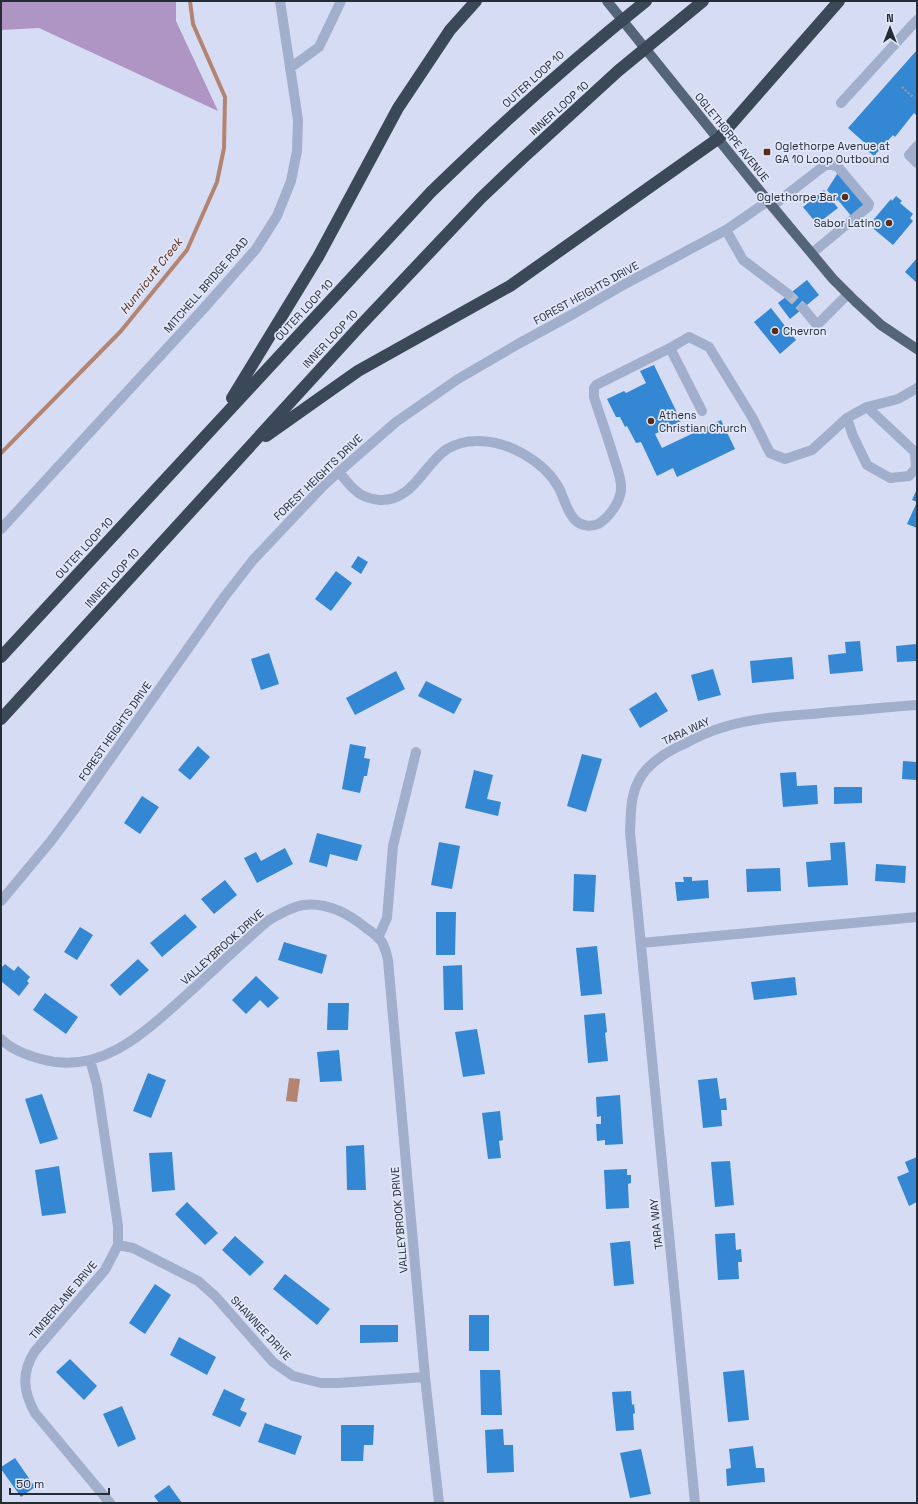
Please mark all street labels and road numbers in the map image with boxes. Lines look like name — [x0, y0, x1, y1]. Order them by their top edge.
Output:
street label: OUTER LOOP 10 — [499, 47, 567, 111]
street label: INNER LOOP 10 — [527, 78, 591, 138]
street label: OGLETHORPE AVENUE — [692, 90, 772, 184]
street label: MITCHELL BRIDGE ROAD — [161, 234, 251, 336]
street label: FOREST HEIGHTS DRIVE — [531, 258, 641, 328]
street label: OUTER LOOP 10 — [272, 276, 336, 344]
street label: INNER LOOP 10 — [299, 307, 361, 371]
street label: FOREST HEIGHTS DRIVE — [271, 431, 365, 523]
street label: OUTER LOOP 10 — [52, 514, 116, 582]
street label: INNER LOOP 10 — [82, 546, 142, 610]
street label: FOREST HEIGHTS DRIVE — [75, 679, 155, 783]
street label: TARA WAY — [660, 714, 712, 748]
street label: VALLEYBROOK DRIVE — [178, 906, 266, 988]
street label: VALLEYBROOK DRIVE — [387, 1166, 411, 1274]
street label: TARA WAY — [646, 1198, 666, 1250]
street label: TIMBERLANE DRIVE — [26, 1258, 100, 1342]
street label: SHAWNEE DRIVE — [228, 1293, 294, 1363]

